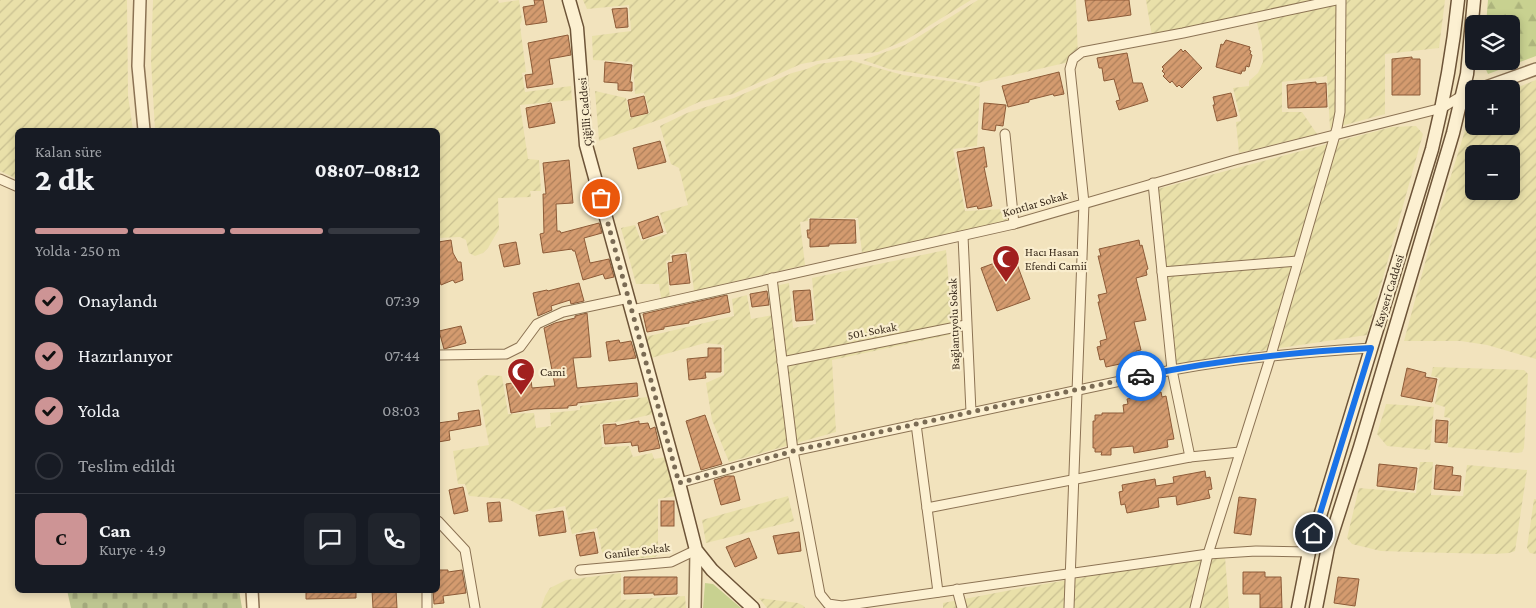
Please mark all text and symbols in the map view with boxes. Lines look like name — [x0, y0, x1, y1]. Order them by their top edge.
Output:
map controls — [1465, 15, 1520, 200]
button: layers — [1465, 15, 1520, 70]
street label: Çiğilli Caddesi — [575, 77, 595, 147]
button: + — [1465, 80, 1520, 135]
text: Kalan süre — [35, 143, 102, 160]
button: − — [1465, 145, 1520, 200]
text: 08:07–08:12 — [315, 160, 420, 181]
text: 2 dk — [35, 161, 94, 197]
pin — [580, 177, 622, 219]
icon: bag — [587, 184, 615, 212]
street label: Kontlar Sokak — [1001, 188, 1069, 220]
text: Yolda · 250 m — [35, 242, 120, 259]
mosque icon: Hacı Hasan Efendi Camii — [991, 244, 1021, 283]
place label: Hacı Hasan Efendi Camii — [1025, 245, 1087, 273]
street label: Kayseri Caddesi — [1371, 253, 1407, 329]
street label: Bağlantıyolu Sokak — [945, 278, 963, 370]
icon: check — [35, 287, 63, 315]
text: Onaylandı — [78, 290, 157, 311]
text: 07:39 — [385, 292, 420, 309]
street label: 501. Sokak — [846, 319, 898, 343]
icon: check — [35, 342, 63, 370]
text: Hazırlanıyor — [78, 345, 173, 366]
text: 07:44 — [384, 347, 420, 364]
courier — [1116, 351, 1166, 401]
mosque icon: Cami — [506, 357, 536, 396]
icon: car — [1127, 362, 1155, 390]
place label: Cami — [540, 365, 565, 379]
icon: check — [35, 397, 63, 425]
text: Yolda — [78, 400, 120, 421]
text: 08:03 — [382, 402, 420, 419]
text: Teslim edildi — [78, 455, 176, 476]
pin — [1293, 512, 1335, 554]
button: chat — [304, 513, 356, 565]
button: phone — [368, 513, 420, 565]
icon: home — [1300, 519, 1328, 547]
text: Can — [99, 520, 131, 541]
text: C — [55, 528, 67, 549]
street label: Ganiler Sokak — [603, 540, 671, 562]
text: Kurye · 4.9 — [99, 541, 166, 558]

